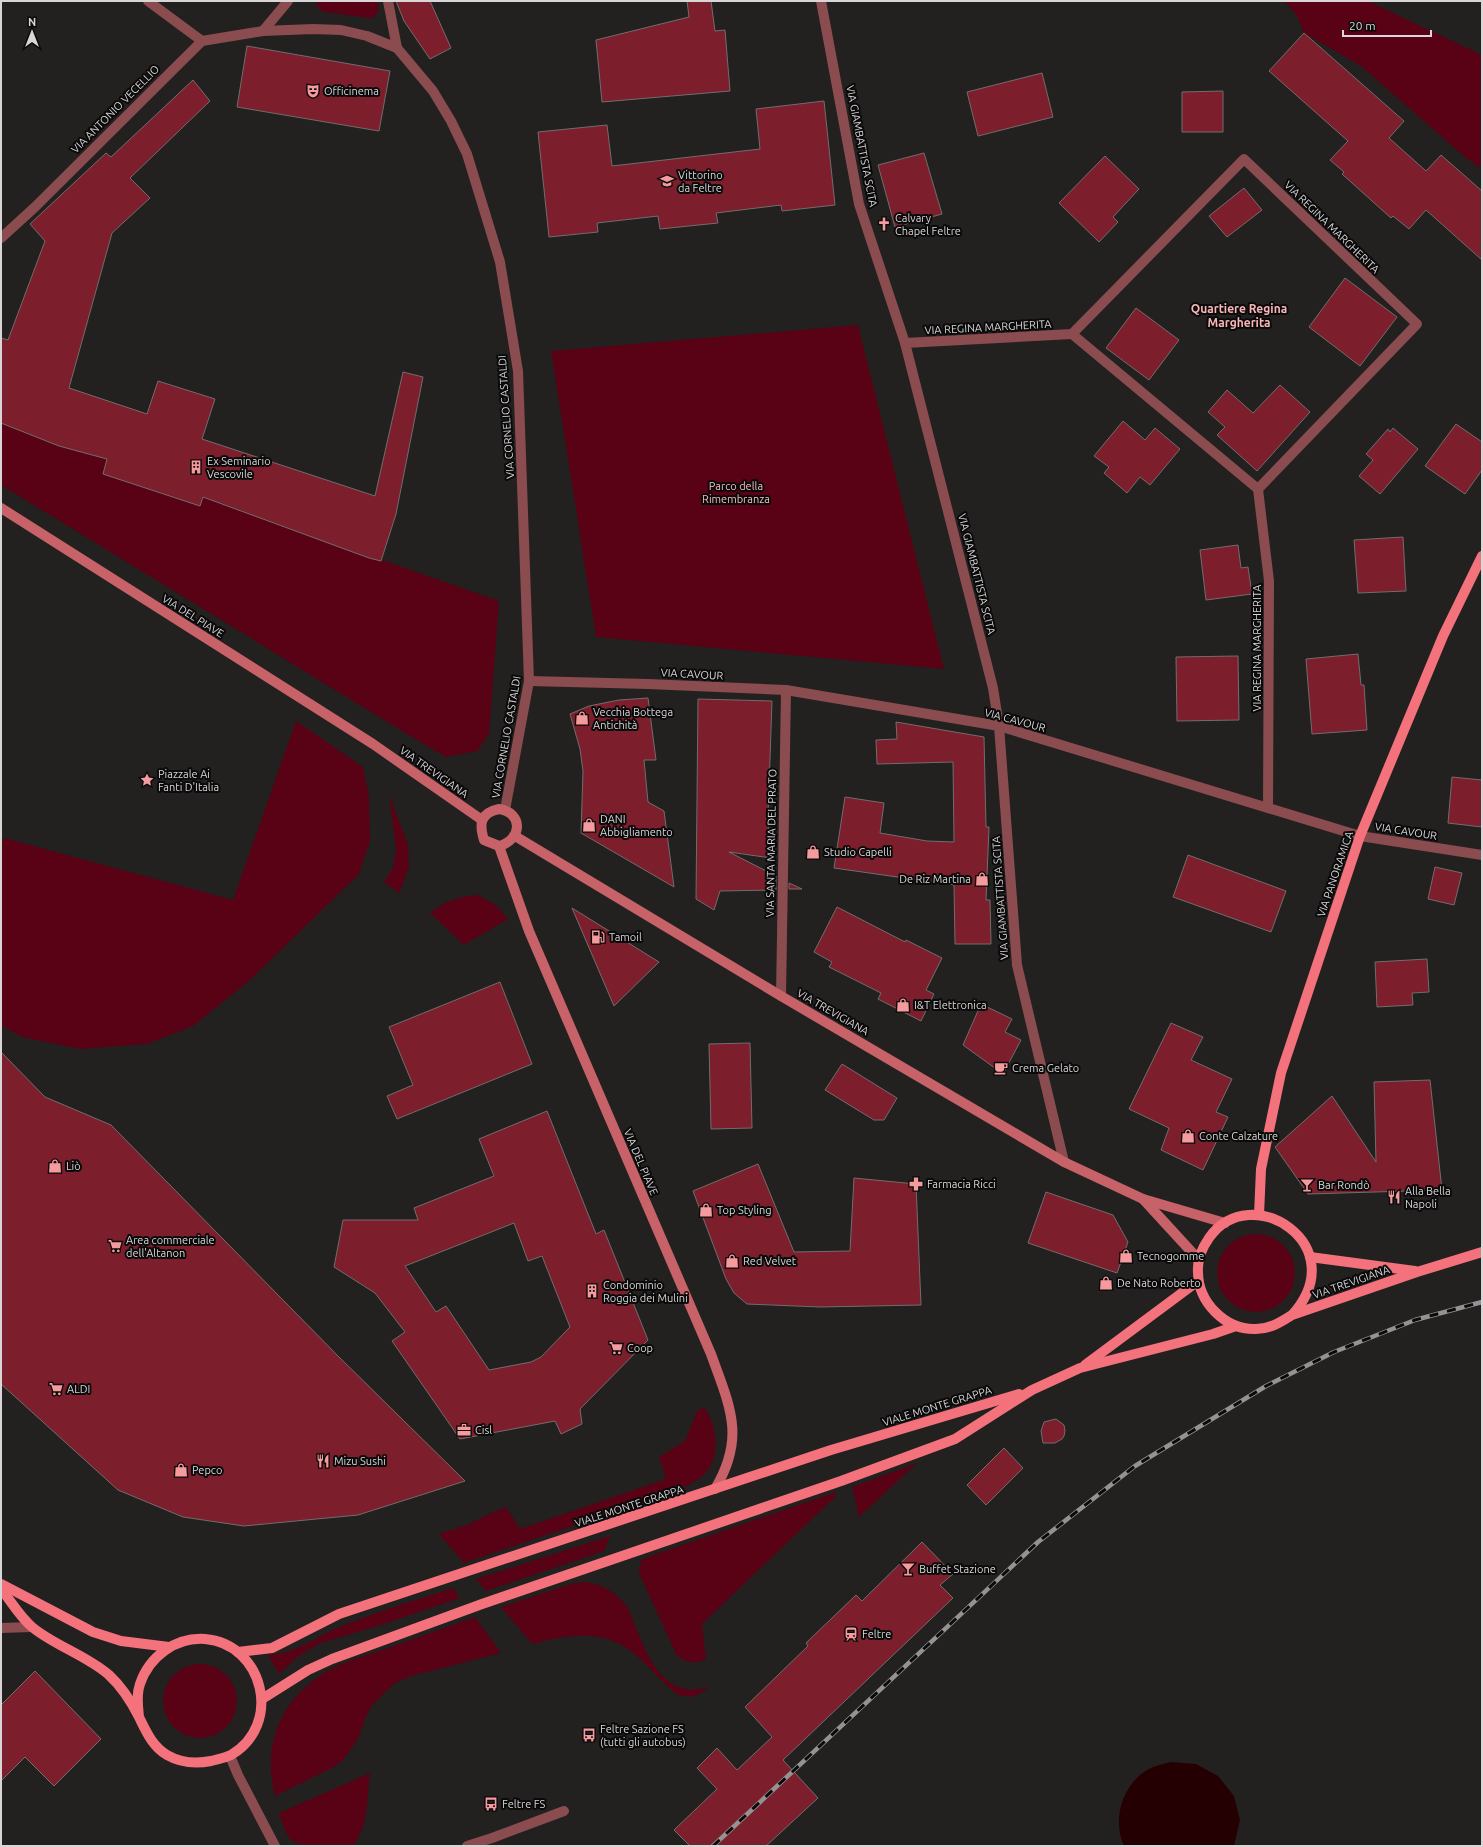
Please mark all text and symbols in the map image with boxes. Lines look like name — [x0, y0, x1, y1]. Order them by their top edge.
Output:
north arrow — [12, 12, 52, 52]
scale bar — [1343, 12, 1431, 38]
text: N — [28, 16, 36, 28]
text: 20 m — [1349, 19, 1376, 32]
street label: VIA ANTONIO VECELLIO — [69, 63, 161, 155]
theatre icon: Officinema — [305, 83, 321, 99]
street label: VIA GIAMBATTISTA SCITA — [844, 84, 880, 209]
place label: Officinema — [324, 85, 379, 97]
place label: Vittorino da Feltre — [678, 169, 723, 194]
school or university icon: Vittorino da Feltre — [659, 173, 675, 189]
street label: VIA REGINA MARGHERITA — [1282, 179, 1382, 276]
place label: Calvary Chapel Feltre — [895, 212, 961, 237]
church icon: Calvary Chapel Feltre — [876, 216, 892, 232]
district label: Quartiere Regina Margherita — [1191, 302, 1287, 329]
street label: VIA REGINA MARGHERITA — [924, 318, 1053, 336]
street label: VIA CORNELIO CASTALDI — [496, 355, 516, 479]
place label: Ex Seminario Vescovile — [207, 455, 271, 480]
building icon: Ex Seminario Vescovile — [188, 459, 204, 475]
park label: Parco della Rimembranza — [702, 480, 770, 505]
street label: VIA GIAMBATTISTA SCITA — [956, 512, 998, 636]
street label: VIA REGINA MARGHERITA — [1251, 584, 1263, 711]
street label: VIA DEL PIAVE — [160, 592, 226, 640]
street label: VIA CAVOUR — [660, 666, 724, 682]
street label: VIA CORNELIO CASTALDI — [489, 675, 523, 799]
place label: Vecchia Bottega Antichità — [593, 706, 673, 731]
street label: VIA CAVOUR — [983, 706, 1047, 734]
shop icon: Vecchia Bottega Antichità — [574, 710, 590, 726]
street label: VIA TREVIGIANA — [398, 744, 471, 801]
place label: Piazzale Ai Fanti D'Italia — [158, 768, 219, 793]
street label: VIA SANTA MARIA DEL PRATO — [764, 769, 778, 917]
place icon: Piazzale Ai Fanti D'Italia — [139, 772, 155, 788]
place label: DANI Abbigliamento — [600, 813, 673, 838]
shop icon: DANI Abbigliamento — [581, 817, 597, 833]
street label: VIA CAVOUR — [1374, 820, 1438, 842]
street label: VIA PANORAMICA — [1315, 829, 1356, 918]
street label: VIA GIAMBATTISTA SCITA — [990, 835, 1010, 960]
shop icon: Studio Capelli — [805, 844, 821, 860]
place label: Studio Capelli — [824, 846, 892, 858]
shop icon: De Riz Martina — [974, 871, 990, 887]
place label: De Riz Martina — [899, 873, 971, 885]
fuel station icon: Tamoil — [590, 929, 606, 945]
place label: Tamoil — [609, 931, 642, 943]
street label: VIA TREVIGIANA — [795, 987, 872, 1038]
shop icon: I&T Elettronica — [895, 997, 911, 1013]
place label: I&T Elettronica — [914, 999, 987, 1011]
cafe icon: Crema Gelato — [993, 1060, 1009, 1076]
place label: Crema Gelato — [1012, 1062, 1079, 1074]
street label: VIA DEL PIAVE — [622, 1127, 660, 1197]
shop icon: Conte Calzature — [1180, 1128, 1196, 1144]
place label: Conte Calzature — [1199, 1130, 1278, 1142]
shop icon: Liò — [47, 1158, 63, 1174]
place label: Liò — [66, 1160, 81, 1172]
pharmacy icon: Farmacia Ricci — [908, 1176, 924, 1192]
bar icon: Bar Rondò — [1299, 1177, 1315, 1193]
place label: Farmacia Ricci — [927, 1178, 996, 1190]
place label: Bar Rondò — [1318, 1179, 1370, 1191]
place label: Alla Bella Napoli — [1405, 1185, 1451, 1210]
restaurant icon: Alla Bella Napoli — [1386, 1189, 1402, 1205]
shop icon: Top Styling — [698, 1202, 714, 1218]
place label: Top Styling — [717, 1204, 772, 1216]
place label: Area commerciale dell'Altanon — [126, 1234, 215, 1259]
supermarket icon: Area commerciale dell'Altanon — [107, 1238, 123, 1254]
shop icon: Tecnogomme — [1118, 1248, 1134, 1264]
place label: Tecnogomme — [1137, 1250, 1204, 1262]
shop icon: Red Velvet — [724, 1253, 740, 1269]
place label: Red Velvet — [743, 1255, 797, 1267]
street label: VIA TREVIGIANA — [1311, 1263, 1392, 1301]
shop icon: De Nato Roberto — [1098, 1275, 1114, 1291]
place label: De Nato Roberto — [1117, 1277, 1201, 1289]
place label: Condominio Roggia dei Mulini — [603, 1279, 688, 1304]
building icon: Condominio Roggia dei Mulini — [584, 1283, 600, 1299]
supermarket icon: Coop — [608, 1340, 624, 1356]
place label: Coop — [627, 1342, 653, 1354]
supermarket icon: ALDI — [48, 1381, 64, 1397]
place label: ALDI — [67, 1383, 90, 1395]
street label: VIALE MONTE GRAPPA — [881, 1383, 994, 1428]
office icon: Cisl — [456, 1422, 472, 1438]
place label: Cisl — [475, 1424, 492, 1436]
restaurant icon: Mizu Sushi — [315, 1453, 331, 1469]
place label: Mizu Sushi — [334, 1455, 386, 1467]
shop icon: Pepco — [173, 1462, 189, 1478]
place label: Pepco — [192, 1464, 222, 1476]
street label: VIALE MONTE GRAPPA — [573, 1483, 686, 1529]
bar icon: Buffet Stazione — [900, 1561, 916, 1577]
place label: Buffet Stazione — [919, 1563, 996, 1575]
station icon: Feltre — [843, 1626, 859, 1642]
place label: Feltre — [862, 1628, 891, 1640]
place label: Feltre Sazione FS (tutti gli autobus) — [600, 1723, 686, 1749]
bus stop icon: Feltre Sazione FS (tutti gli autobus) — [581, 1727, 597, 1743]
bus stop icon: Feltre FS — [483, 1796, 499, 1812]
place label: Feltre FS — [502, 1798, 546, 1810]

